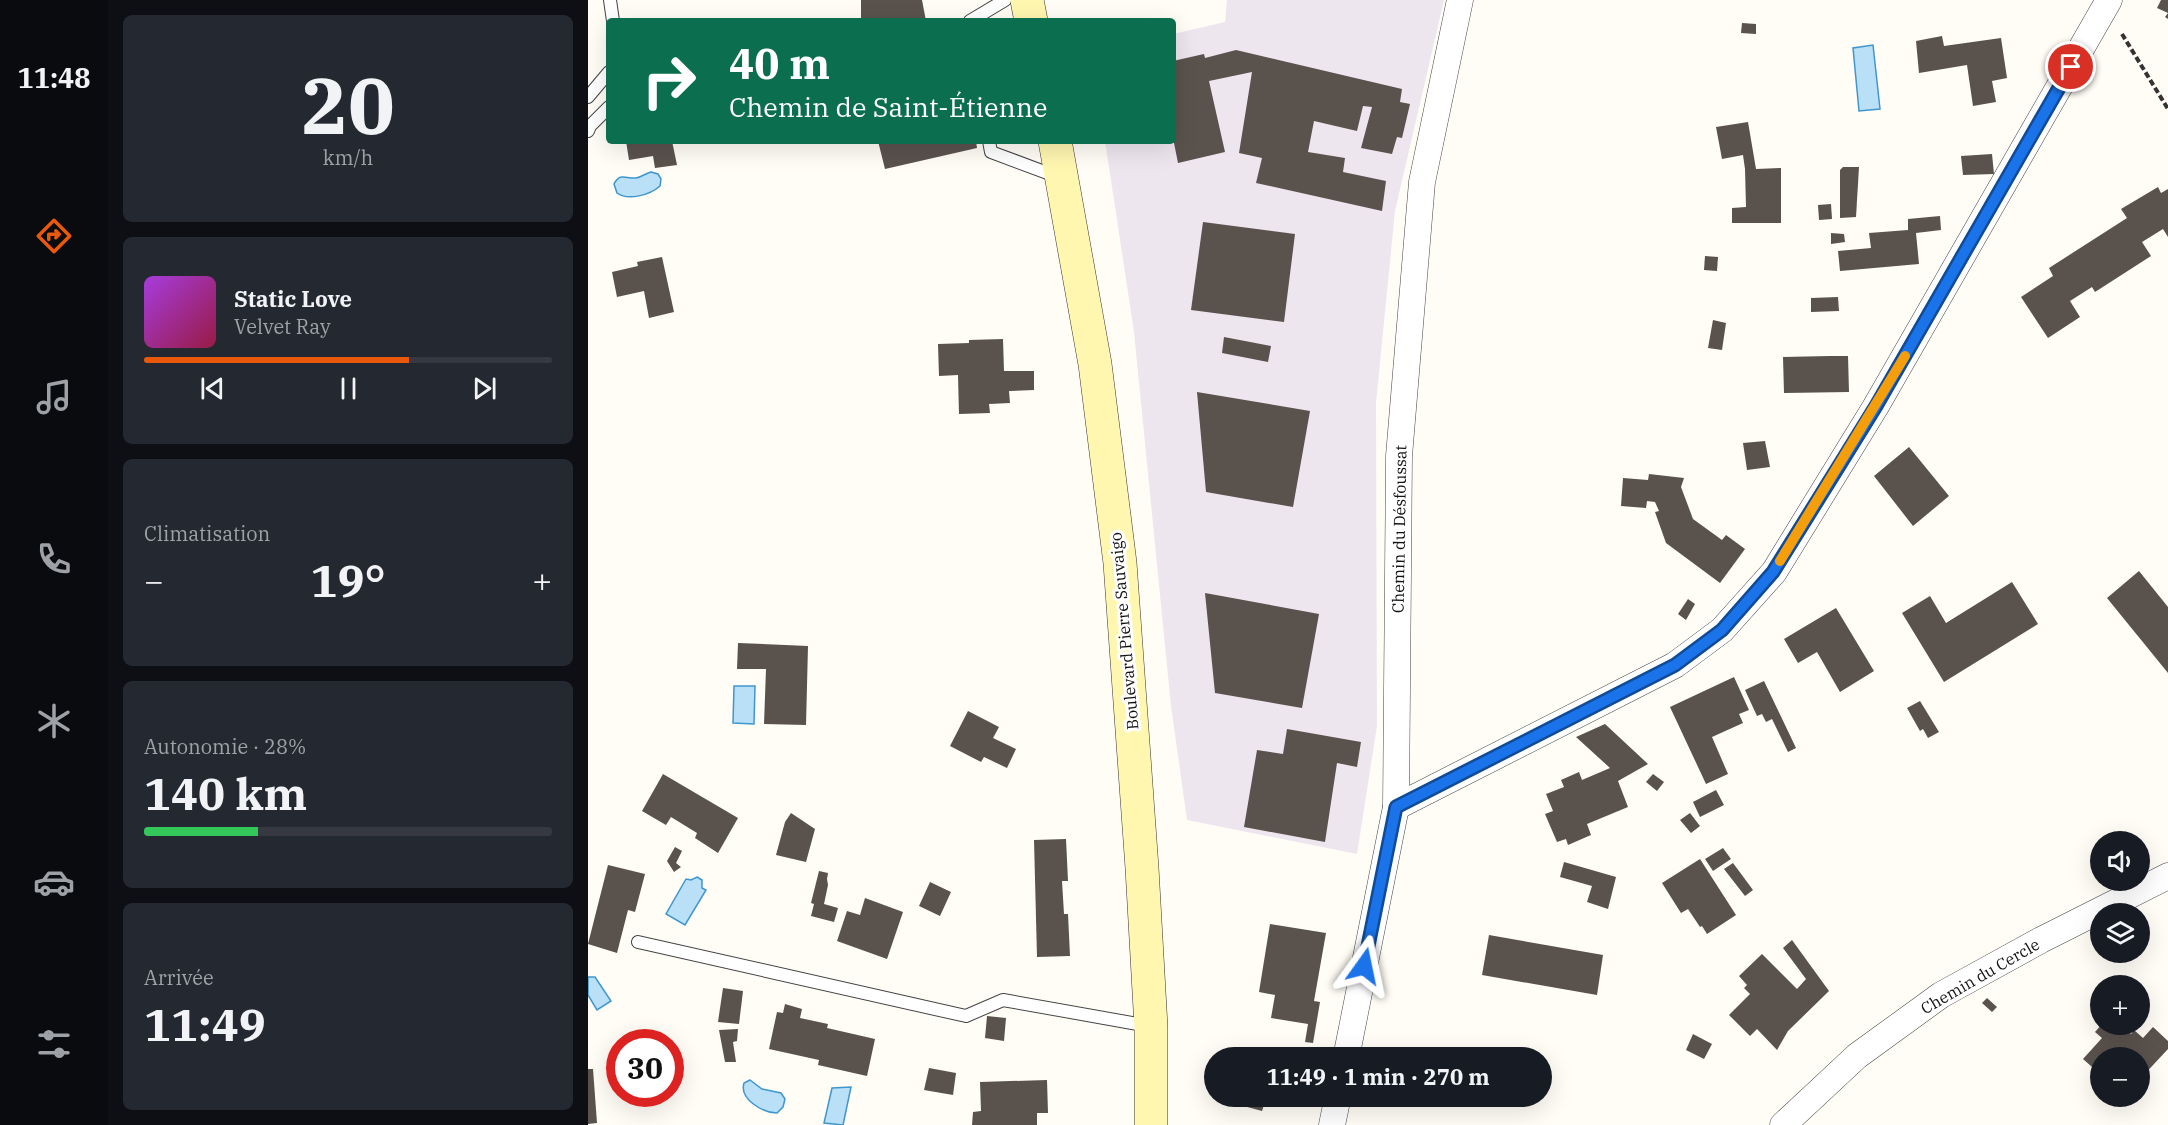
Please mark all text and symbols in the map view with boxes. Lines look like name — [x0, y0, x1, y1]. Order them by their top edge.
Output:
text: 40 m — [729, 36, 830, 91]
pin — [2045, 41, 2096, 92]
icon: right — [630, 42, 708, 120]
icon: arrive — [2054, 50, 2087, 83]
text: 20 — [301, 54, 395, 155]
text: 11:48 — [18, 60, 90, 95]
text: Chemin de Saint-Étienne — [729, 89, 1048, 124]
text: km/h — [323, 144, 373, 171]
icon: directions — [33, 215, 75, 257]
text: Static Love — [234, 284, 352, 313]
text: Velvet Ray — [234, 313, 331, 340]
icon: previous — [196, 372, 229, 405]
icon: pause — [332, 372, 365, 405]
icon: next — [468, 372, 501, 405]
icon: music — [33, 376, 75, 418]
street label: Chemin du Désfoussat — [1388, 444, 1410, 613]
text: Climatisation — [144, 520, 270, 547]
street label: Boulevard Pierre Sauvaigo — [1105, 531, 1143, 731]
icon: phone — [33, 538, 75, 580]
text: 19° — [310, 551, 386, 609]
text: − — [144, 559, 164, 602]
text: + — [532, 559, 552, 602]
icon: climate — [33, 700, 75, 742]
text: Autonomie · 28% — [144, 733, 306, 760]
text: 140 km — [144, 764, 307, 822]
map controls — [2090, 831, 2150, 1107]
button: sound — [2090, 831, 2150, 891]
icon: car — [33, 861, 75, 903]
button: layers — [2090, 903, 2150, 963]
position arrow — [1332, 934, 1396, 998]
street label: Chemin du Cercle — [1917, 934, 2043, 1018]
text: Arrivée — [144, 964, 214, 991]
button: + — [2090, 975, 2150, 1035]
text: 11:49 — [144, 995, 266, 1053]
icon: filters — [33, 1023, 75, 1065]
speed limit sign: 30 — [606, 1029, 684, 1107]
button: − — [2090, 1047, 2150, 1107]
text: 11:49 · 1 min · 270 m — [1266, 1062, 1490, 1091]

